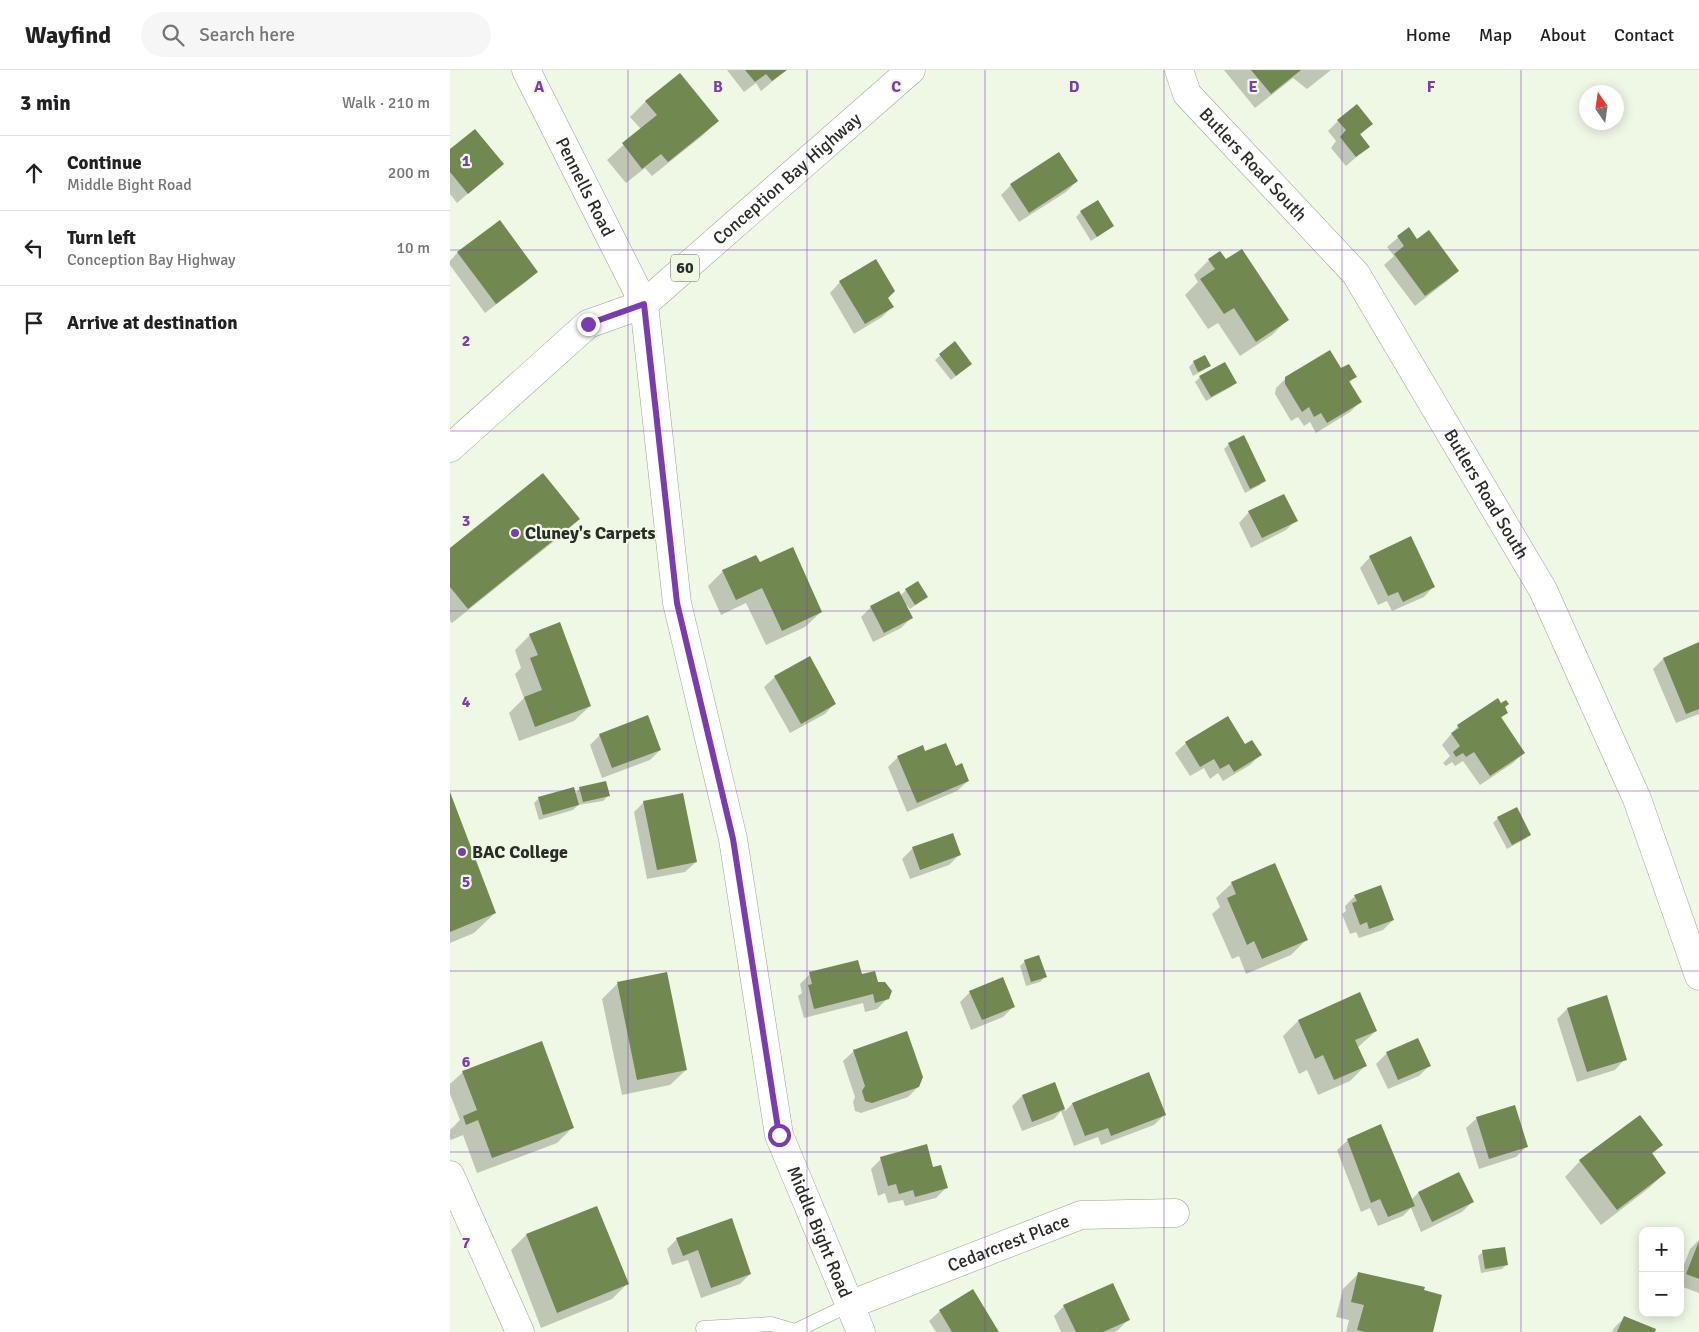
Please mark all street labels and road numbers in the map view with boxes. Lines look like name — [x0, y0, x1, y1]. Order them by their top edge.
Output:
street label: Butlers Road South — [1195, 103, 1312, 226]
street label: Conception Bay Highway — [708, 108, 866, 250]
street label: Pennells Road — [551, 134, 619, 240]
road number: 60 — [671, 254, 699, 282]
street label: Butlers Road South — [1439, 425, 1533, 563]
street label: Middle Bight Road — [782, 1163, 857, 1301]
street label: Cedarcrest Place — [944, 1210, 1072, 1277]

